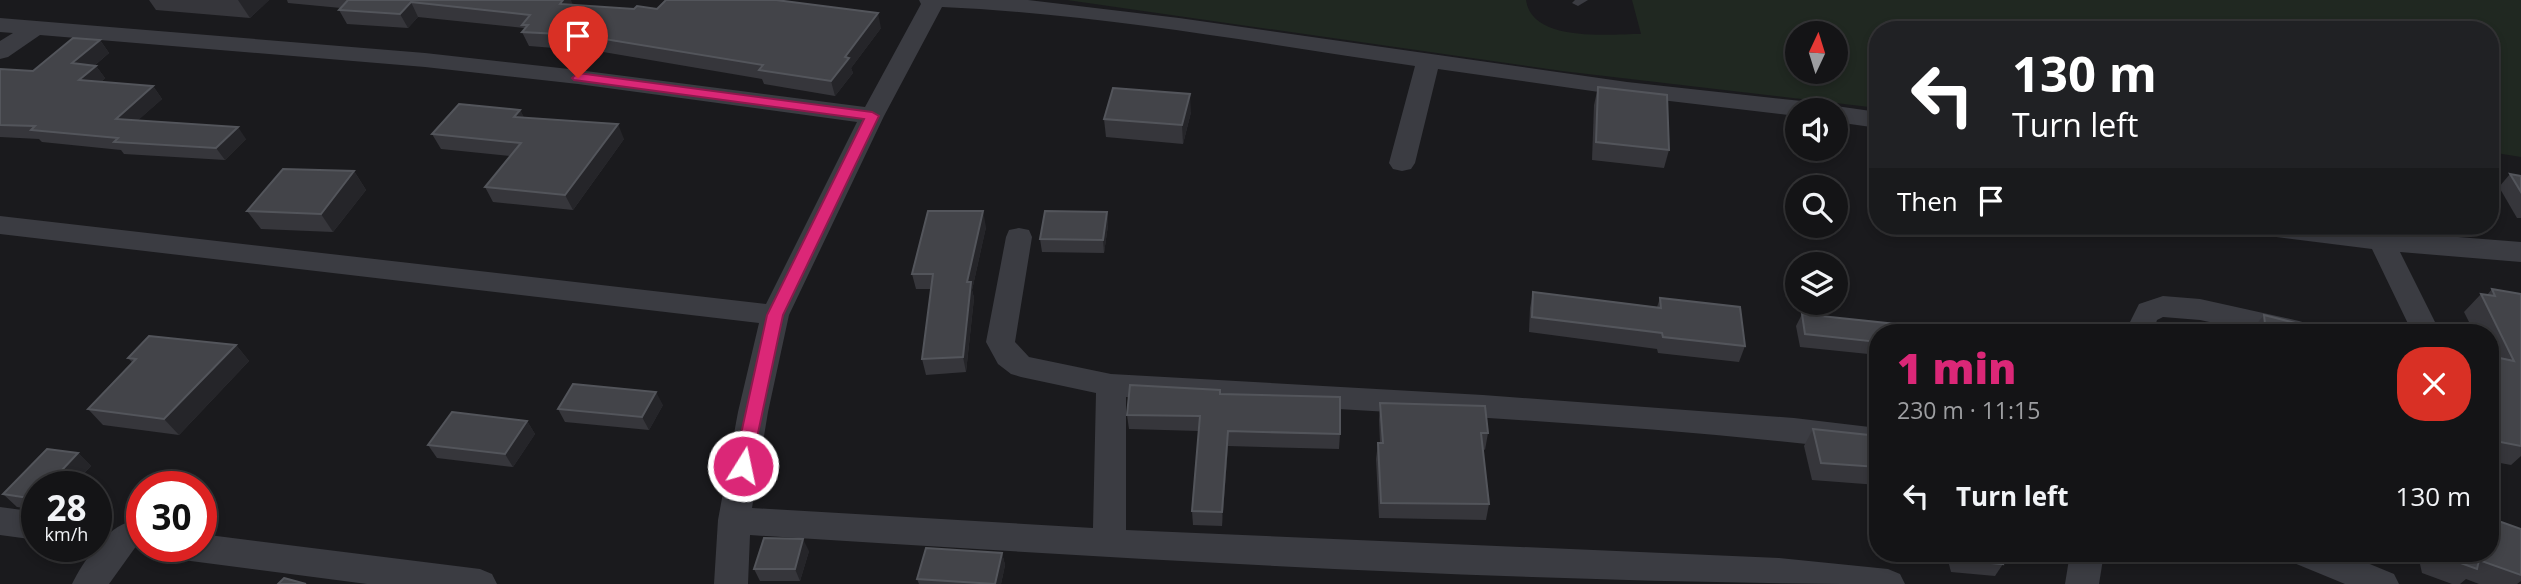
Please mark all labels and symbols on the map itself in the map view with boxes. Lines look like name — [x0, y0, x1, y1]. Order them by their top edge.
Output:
pin — [548, 6, 608, 78]
north arrow — [1785, 21, 1848, 84]
position arrow — [706, 429, 780, 503]
speed limit sign: 30 — [126, 471, 217, 562]

